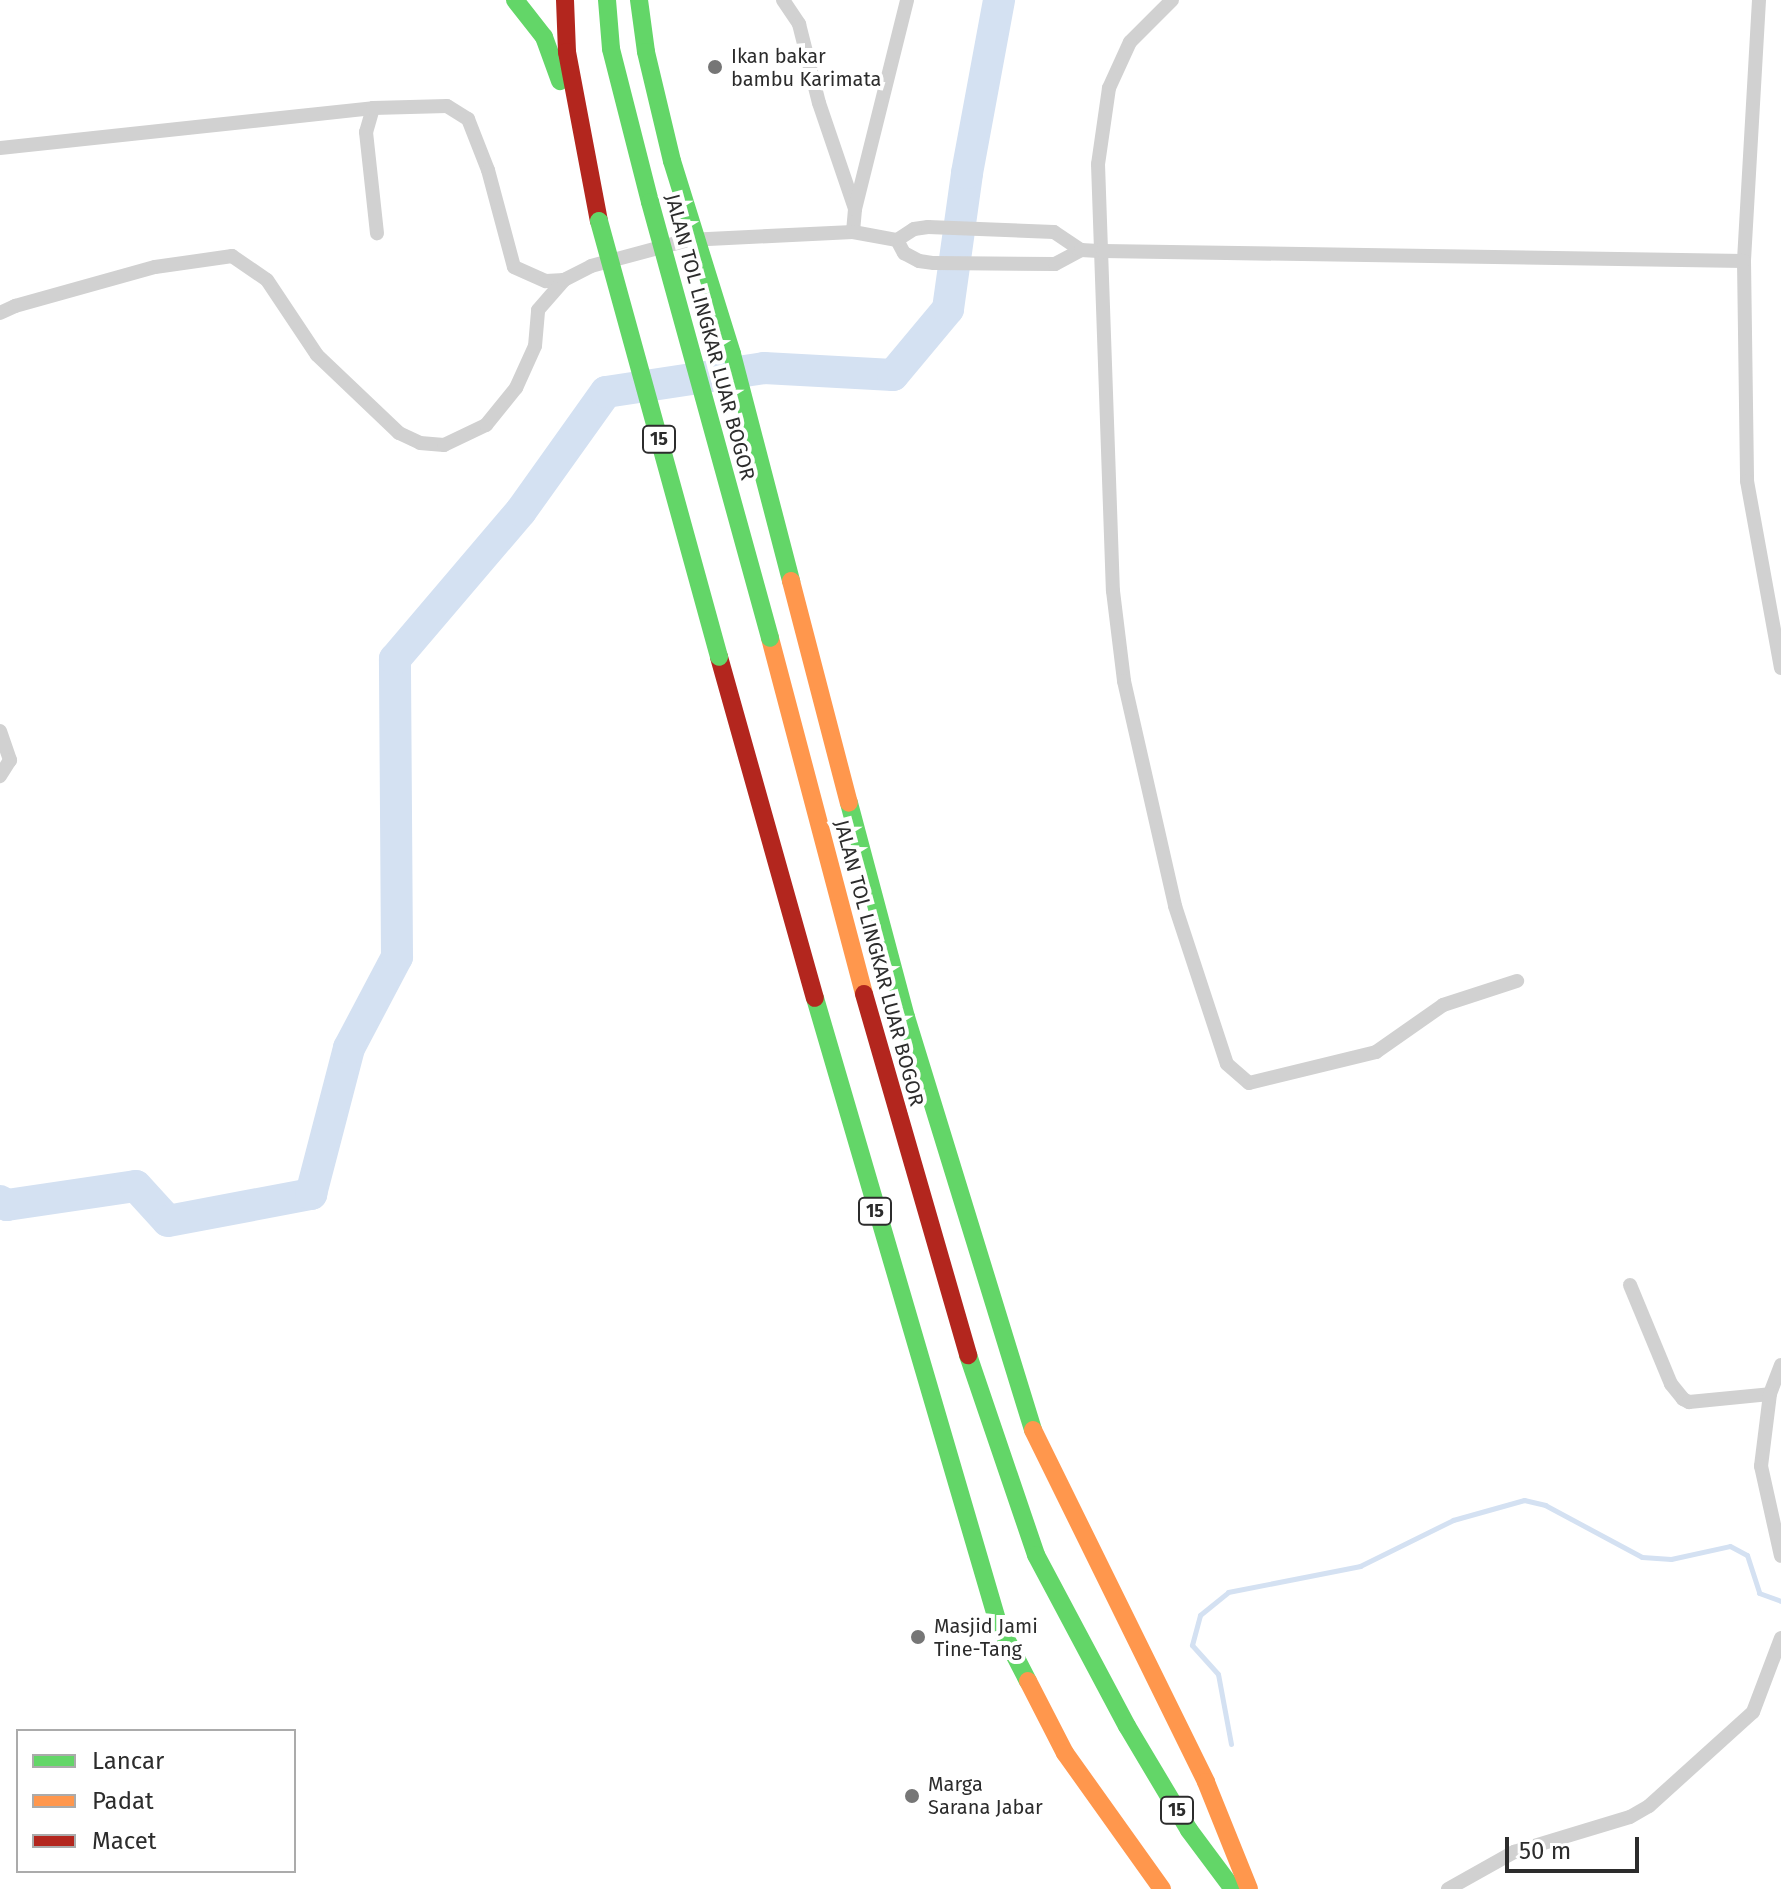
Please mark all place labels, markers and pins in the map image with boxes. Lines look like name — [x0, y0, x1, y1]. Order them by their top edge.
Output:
place label: Ikan bakar bambu Karimata — [731, 44, 881, 91]
marker: Ikan bakar bambu Karimata — [706, 58, 724, 76]
place label: Masjid Jami Tine-Tang — [934, 1614, 1038, 1661]
marker: Masjid Jami Tine-Tang — [909, 1628, 927, 1646]
place label: Marga Sarana Jabar — [928, 1772, 1043, 1819]
marker: Marga Sarana Jabar — [903, 1787, 921, 1805]

